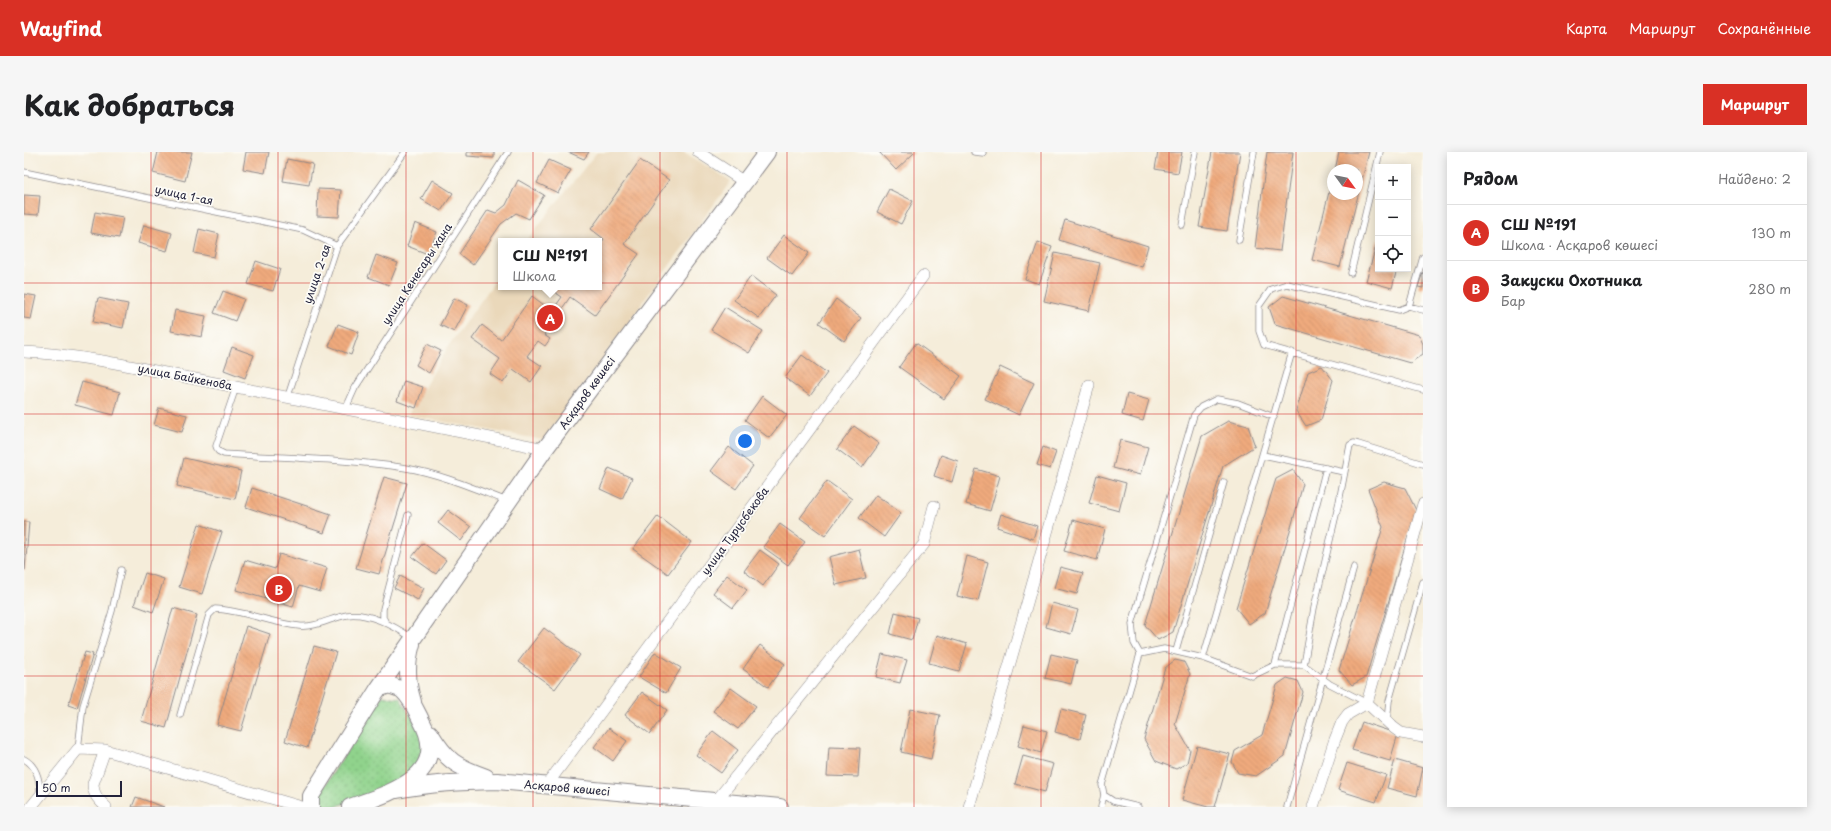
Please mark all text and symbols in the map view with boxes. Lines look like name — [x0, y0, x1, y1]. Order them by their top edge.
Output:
text: Wayfind — [20, 14, 102, 42]
text: Карта — [1566, 18, 1607, 39]
text: Маршрут — [1629, 18, 1695, 39]
text: Сохранённые — [1717, 18, 1811, 39]
text: Как добраться — [24, 83, 235, 126]
button: Маршрут — [1703, 84, 1807, 125]
north arrow — [1327, 164, 1363, 200]
map controls — [1375, 164, 1411, 272]
button: + — [1375, 164, 1411, 200]
text: Рядом — [1463, 165, 1518, 191]
text: Найдено: 2 — [1718, 169, 1791, 188]
street label: улица 1-ая — [153, 180, 215, 209]
button: − — [1375, 200, 1411, 236]
text: СШ №191 — [1501, 212, 1576, 235]
street label: улица Кенесары хана — [377, 219, 456, 328]
text: A — [1471, 223, 1481, 242]
text: 130 m — [1752, 223, 1791, 242]
text: Школа · Асқаров көшесі — [1501, 235, 1658, 254]
button: locate — [1375, 236, 1411, 272]
popup — [498, 238, 602, 290]
street label: улица 2-ая — [298, 242, 335, 306]
text: СШ №191 — [512, 243, 588, 266]
text: Школа — [512, 266, 556, 285]
text: Закуски Охотника — [1501, 268, 1643, 291]
text: B — [1472, 279, 1480, 298]
text: 280 m — [1749, 279, 1791, 298]
text: Бар — [1501, 291, 1525, 310]
pin: A — [537, 303, 563, 333]
street label: Асқаров көшесі — [554, 353, 619, 433]
street label: улица Байкенова — [137, 359, 234, 394]
your location — [735, 431, 755, 451]
street label: улица Турусбекова — [697, 483, 773, 578]
pin: B — [266, 574, 292, 604]
street label: Асқаров көшесі — [523, 775, 611, 800]
scale bar — [36, 779, 122, 798]
text: 50 m — [42, 779, 71, 796]

